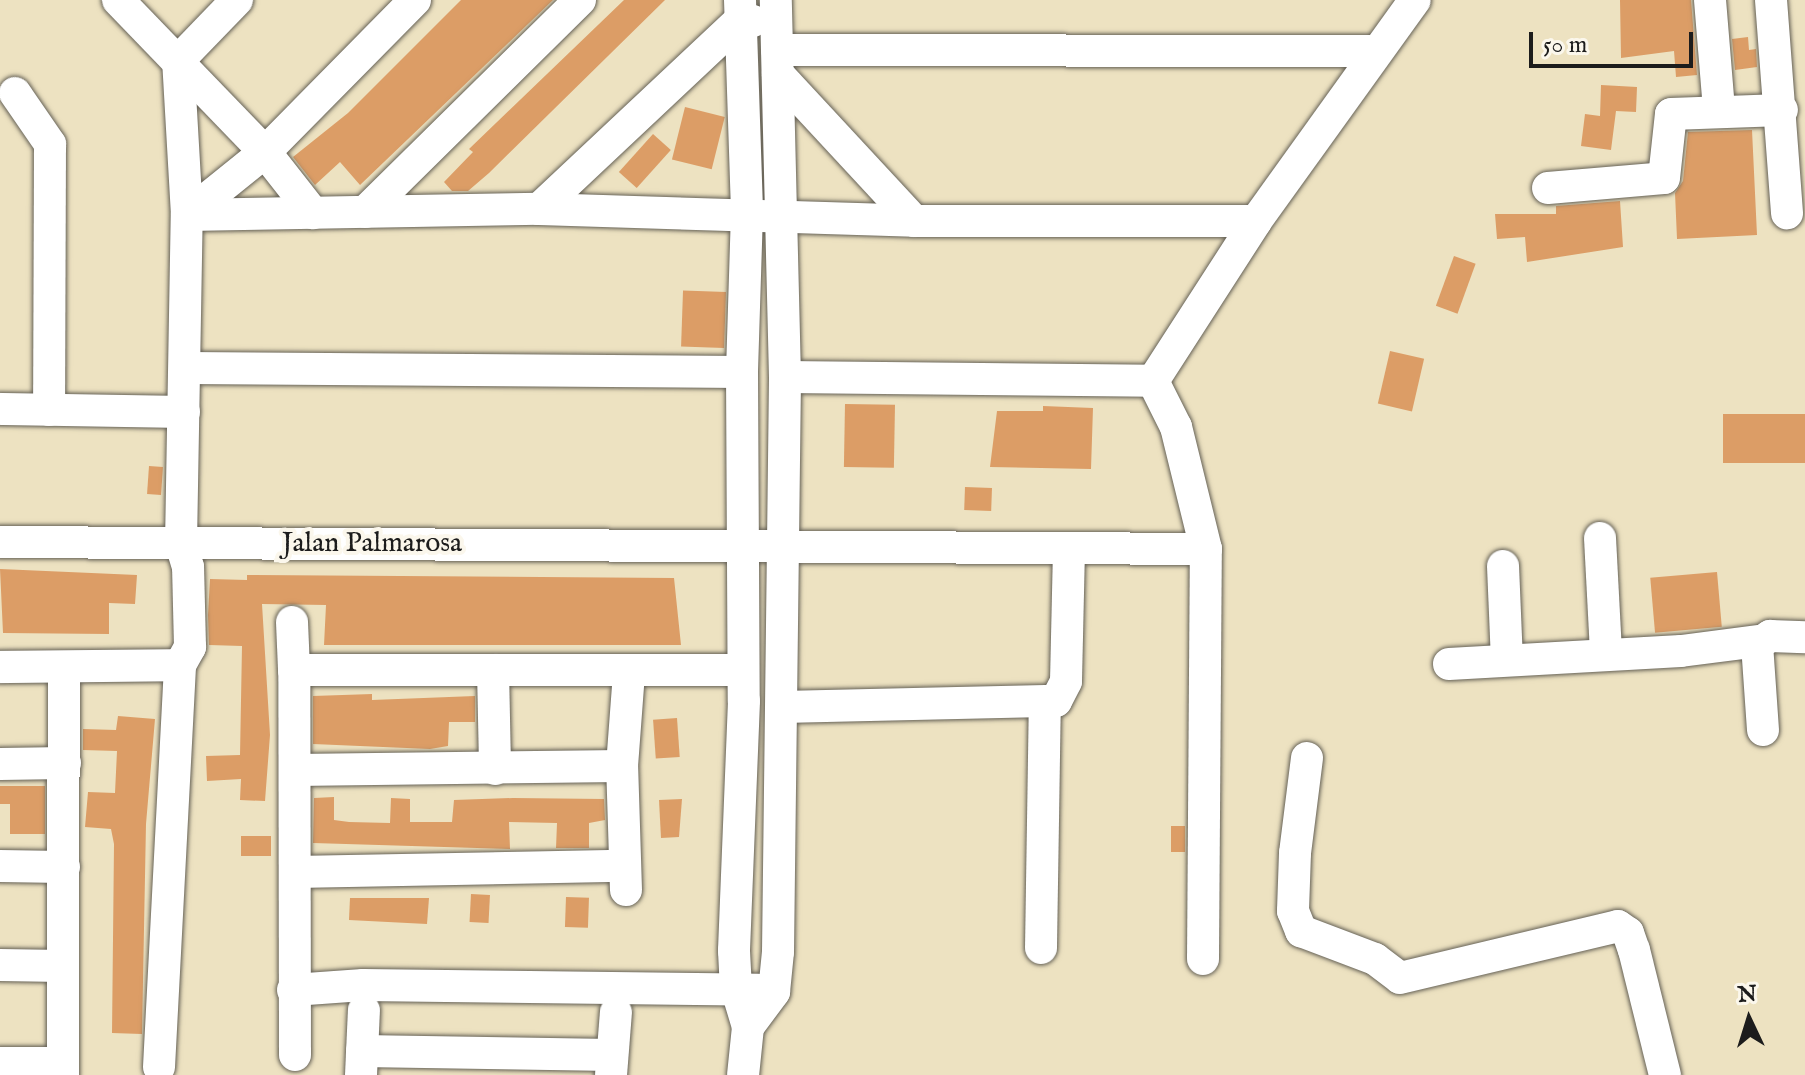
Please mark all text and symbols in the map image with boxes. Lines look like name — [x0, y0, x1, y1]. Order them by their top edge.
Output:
scale bar — [1533, 16, 1697, 66]
text: 50 m — [1543, 30, 1587, 61]
street label: Jalan Palmarosa — [282, 527, 462, 561]
north arrow — [1709, 979, 1789, 1059]
text: N — [1737, 980, 1758, 1010]

